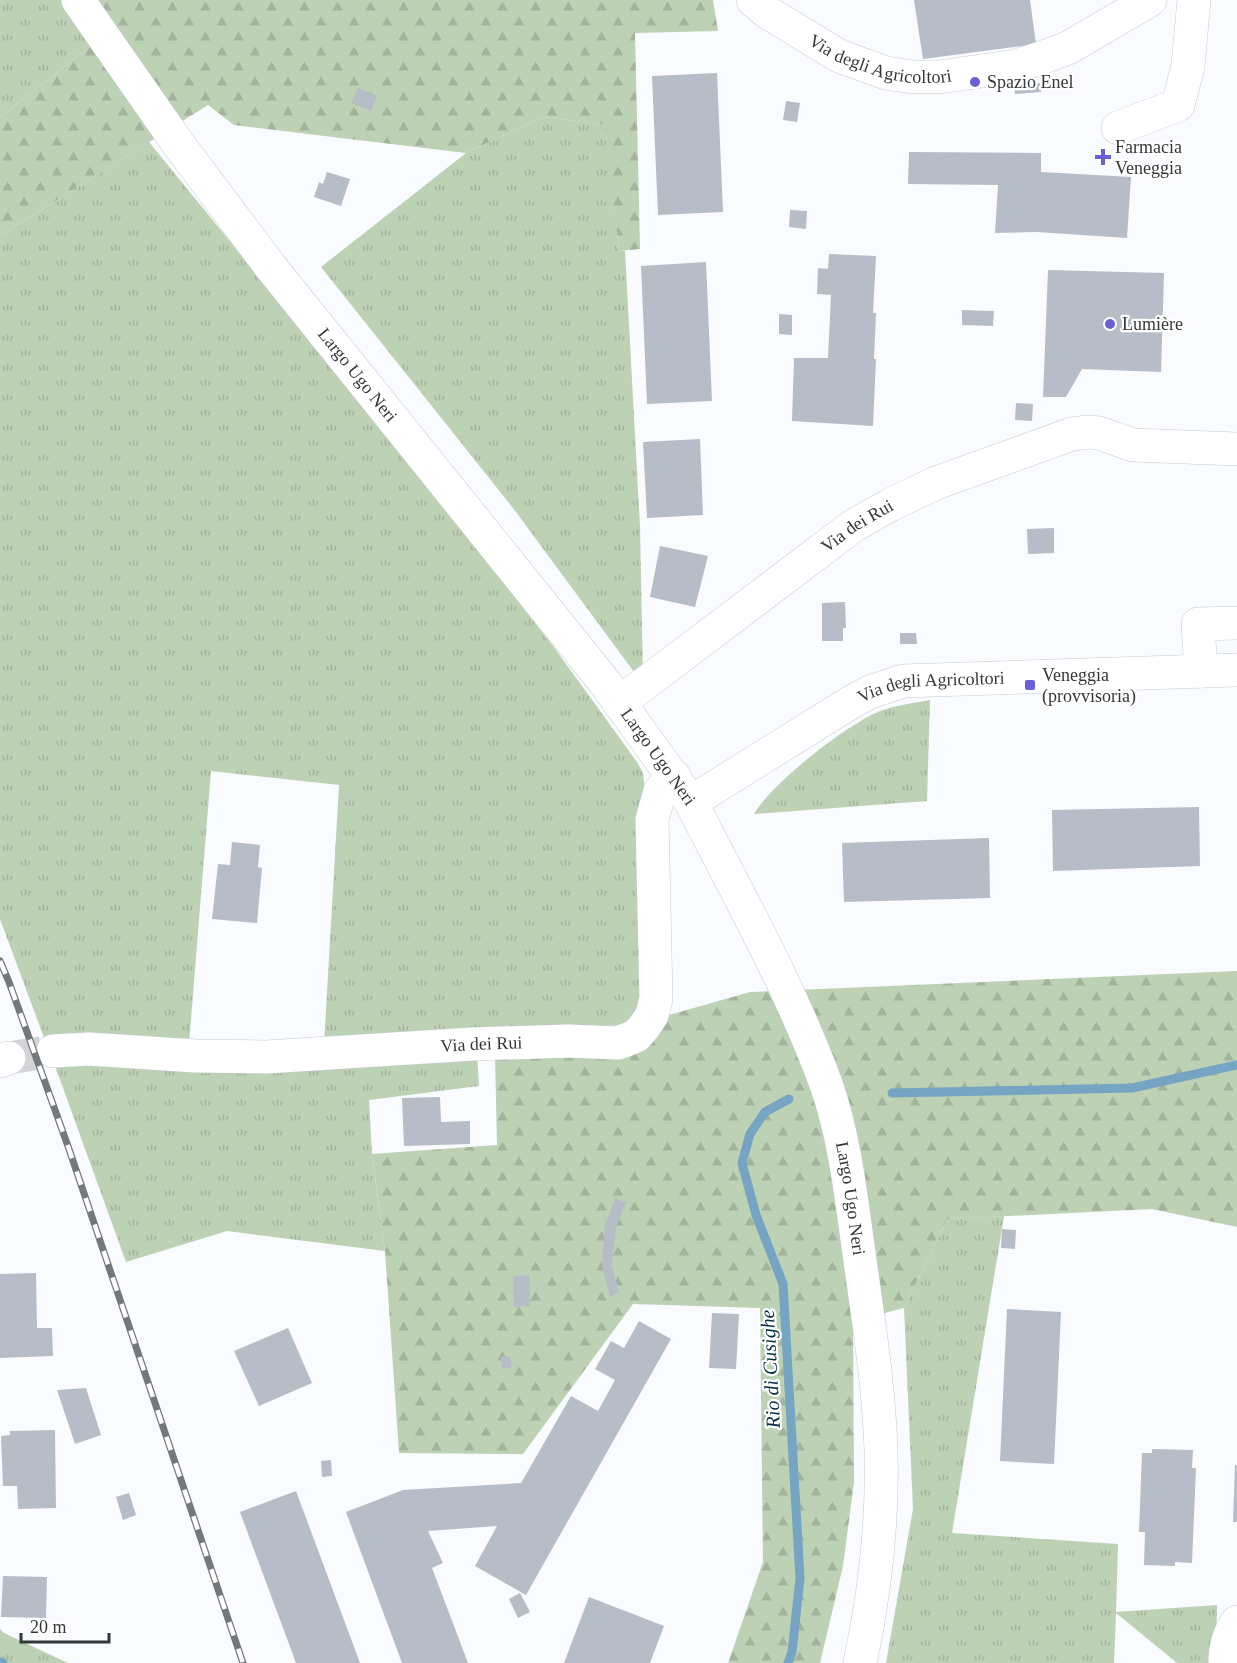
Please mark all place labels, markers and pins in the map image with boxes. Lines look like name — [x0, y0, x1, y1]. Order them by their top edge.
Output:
place label: Spazio Enel — [987, 72, 1073, 92]
marker: Spazio Enel — [968, 75, 982, 89]
place label: Farmacia Veneggia — [1115, 137, 1182, 178]
marker: Farmacia Veneggia — [1096, 150, 1110, 164]
place label: Lumière — [1122, 314, 1183, 334]
marker: Lumière — [1103, 317, 1117, 331]
place label: Veneggia (provvisoria) — [1042, 665, 1136, 707]
marker: Veneggia (provvisoria) — [1023, 678, 1037, 692]

